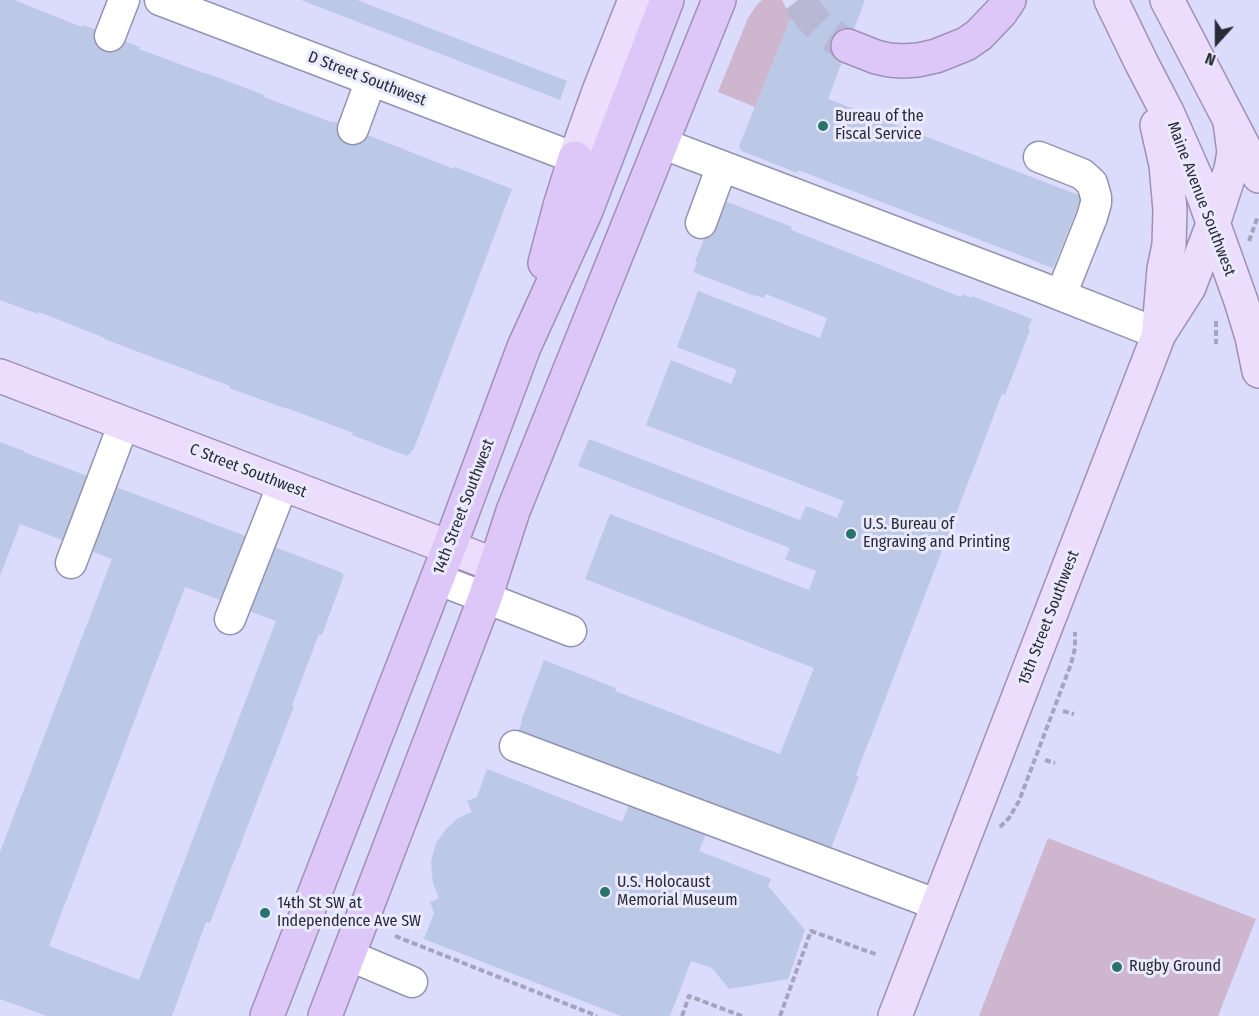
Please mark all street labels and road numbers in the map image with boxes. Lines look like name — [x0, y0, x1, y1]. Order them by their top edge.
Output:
street label: D Street Southwest — [305, 48, 429, 110]
street label: Maine Avenue Southwest — [1163, 119, 1239, 279]
street label: 14th Street Southwest — [429, 437, 499, 577]
street label: C Street Southwest — [187, 440, 309, 502]
street label: 15th Street Southwest — [1014, 548, 1084, 688]

